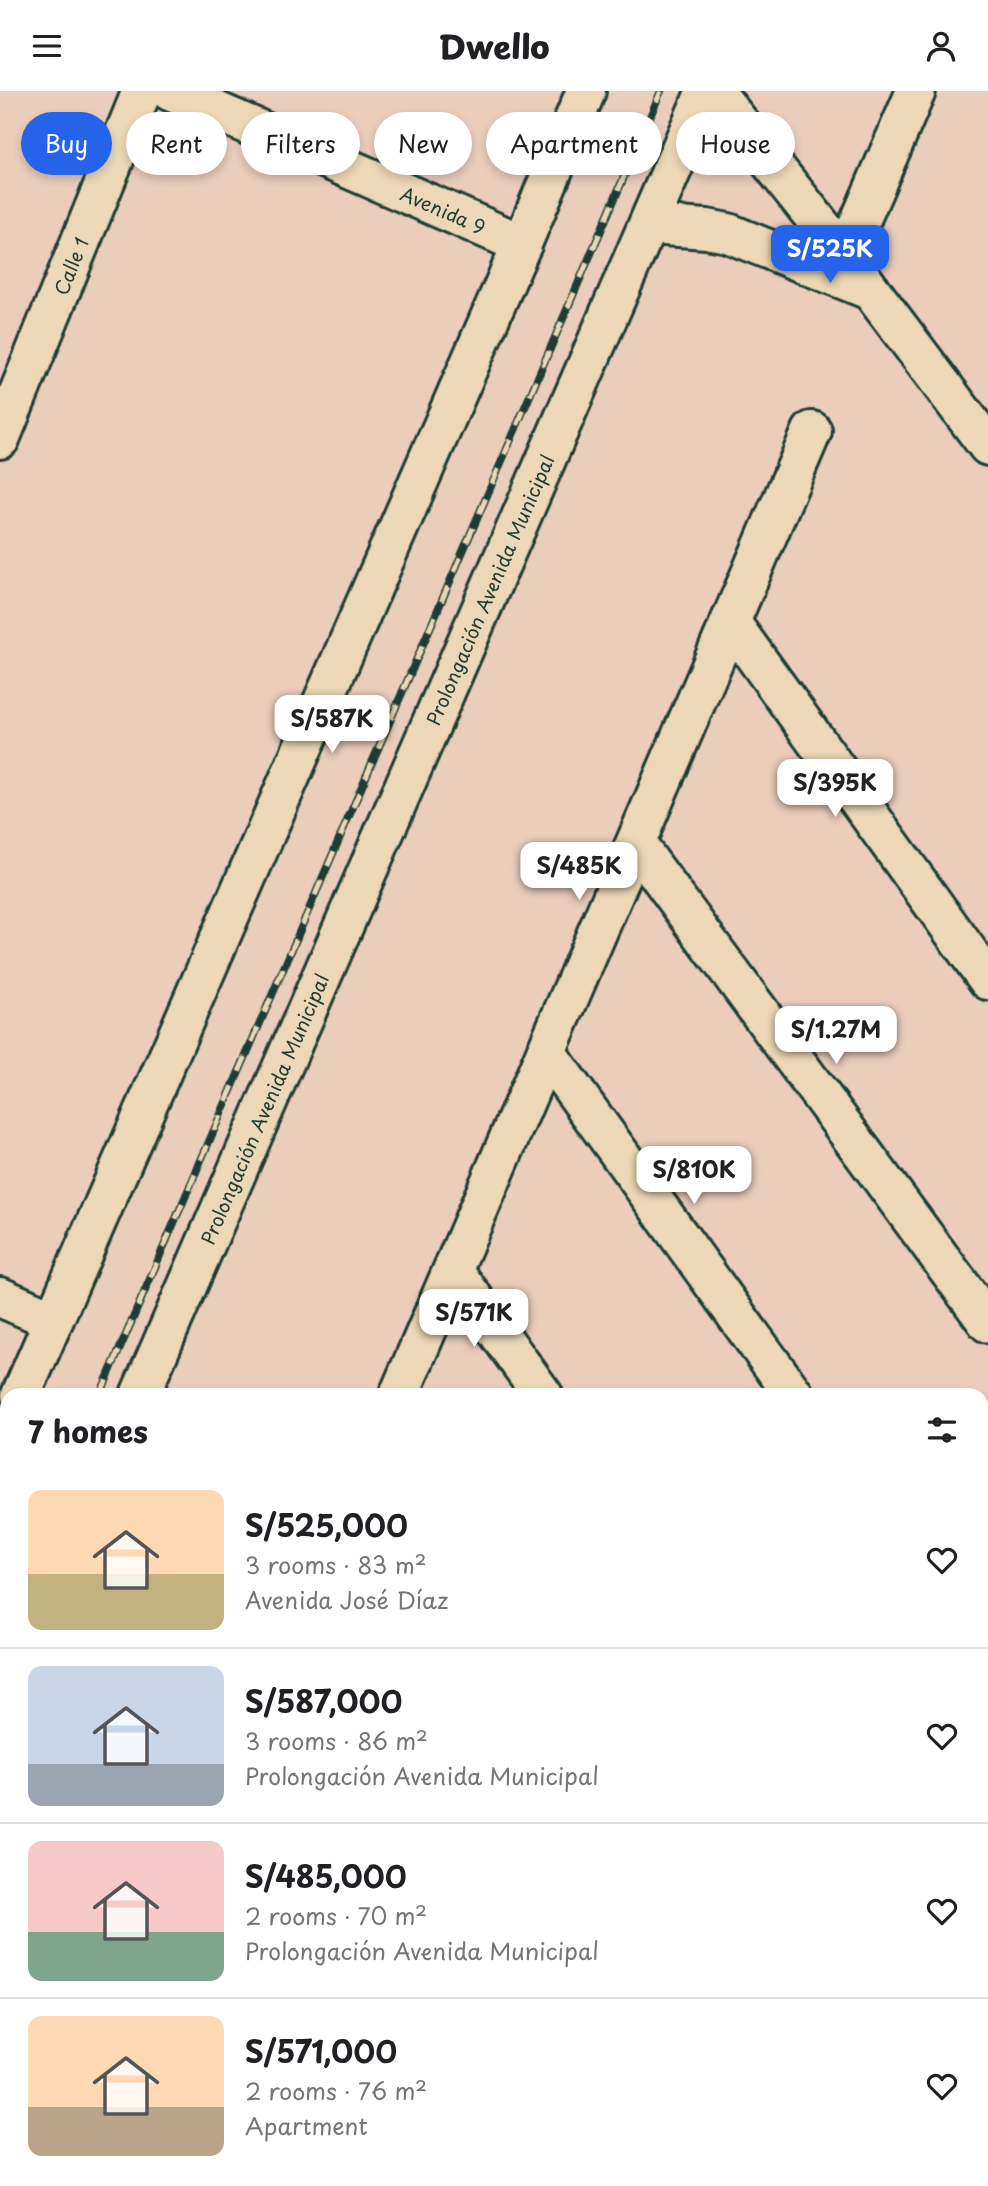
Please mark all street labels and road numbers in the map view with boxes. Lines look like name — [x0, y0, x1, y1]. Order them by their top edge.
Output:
street label: Avenida 9 — [396, 179, 490, 241]
street label: Calle 1 — [46, 233, 95, 299]
street label: Prolongación Avenida Municipal — [419, 450, 561, 729]
street label: Prolongación Avenida Municipal — [193, 969, 335, 1249]

